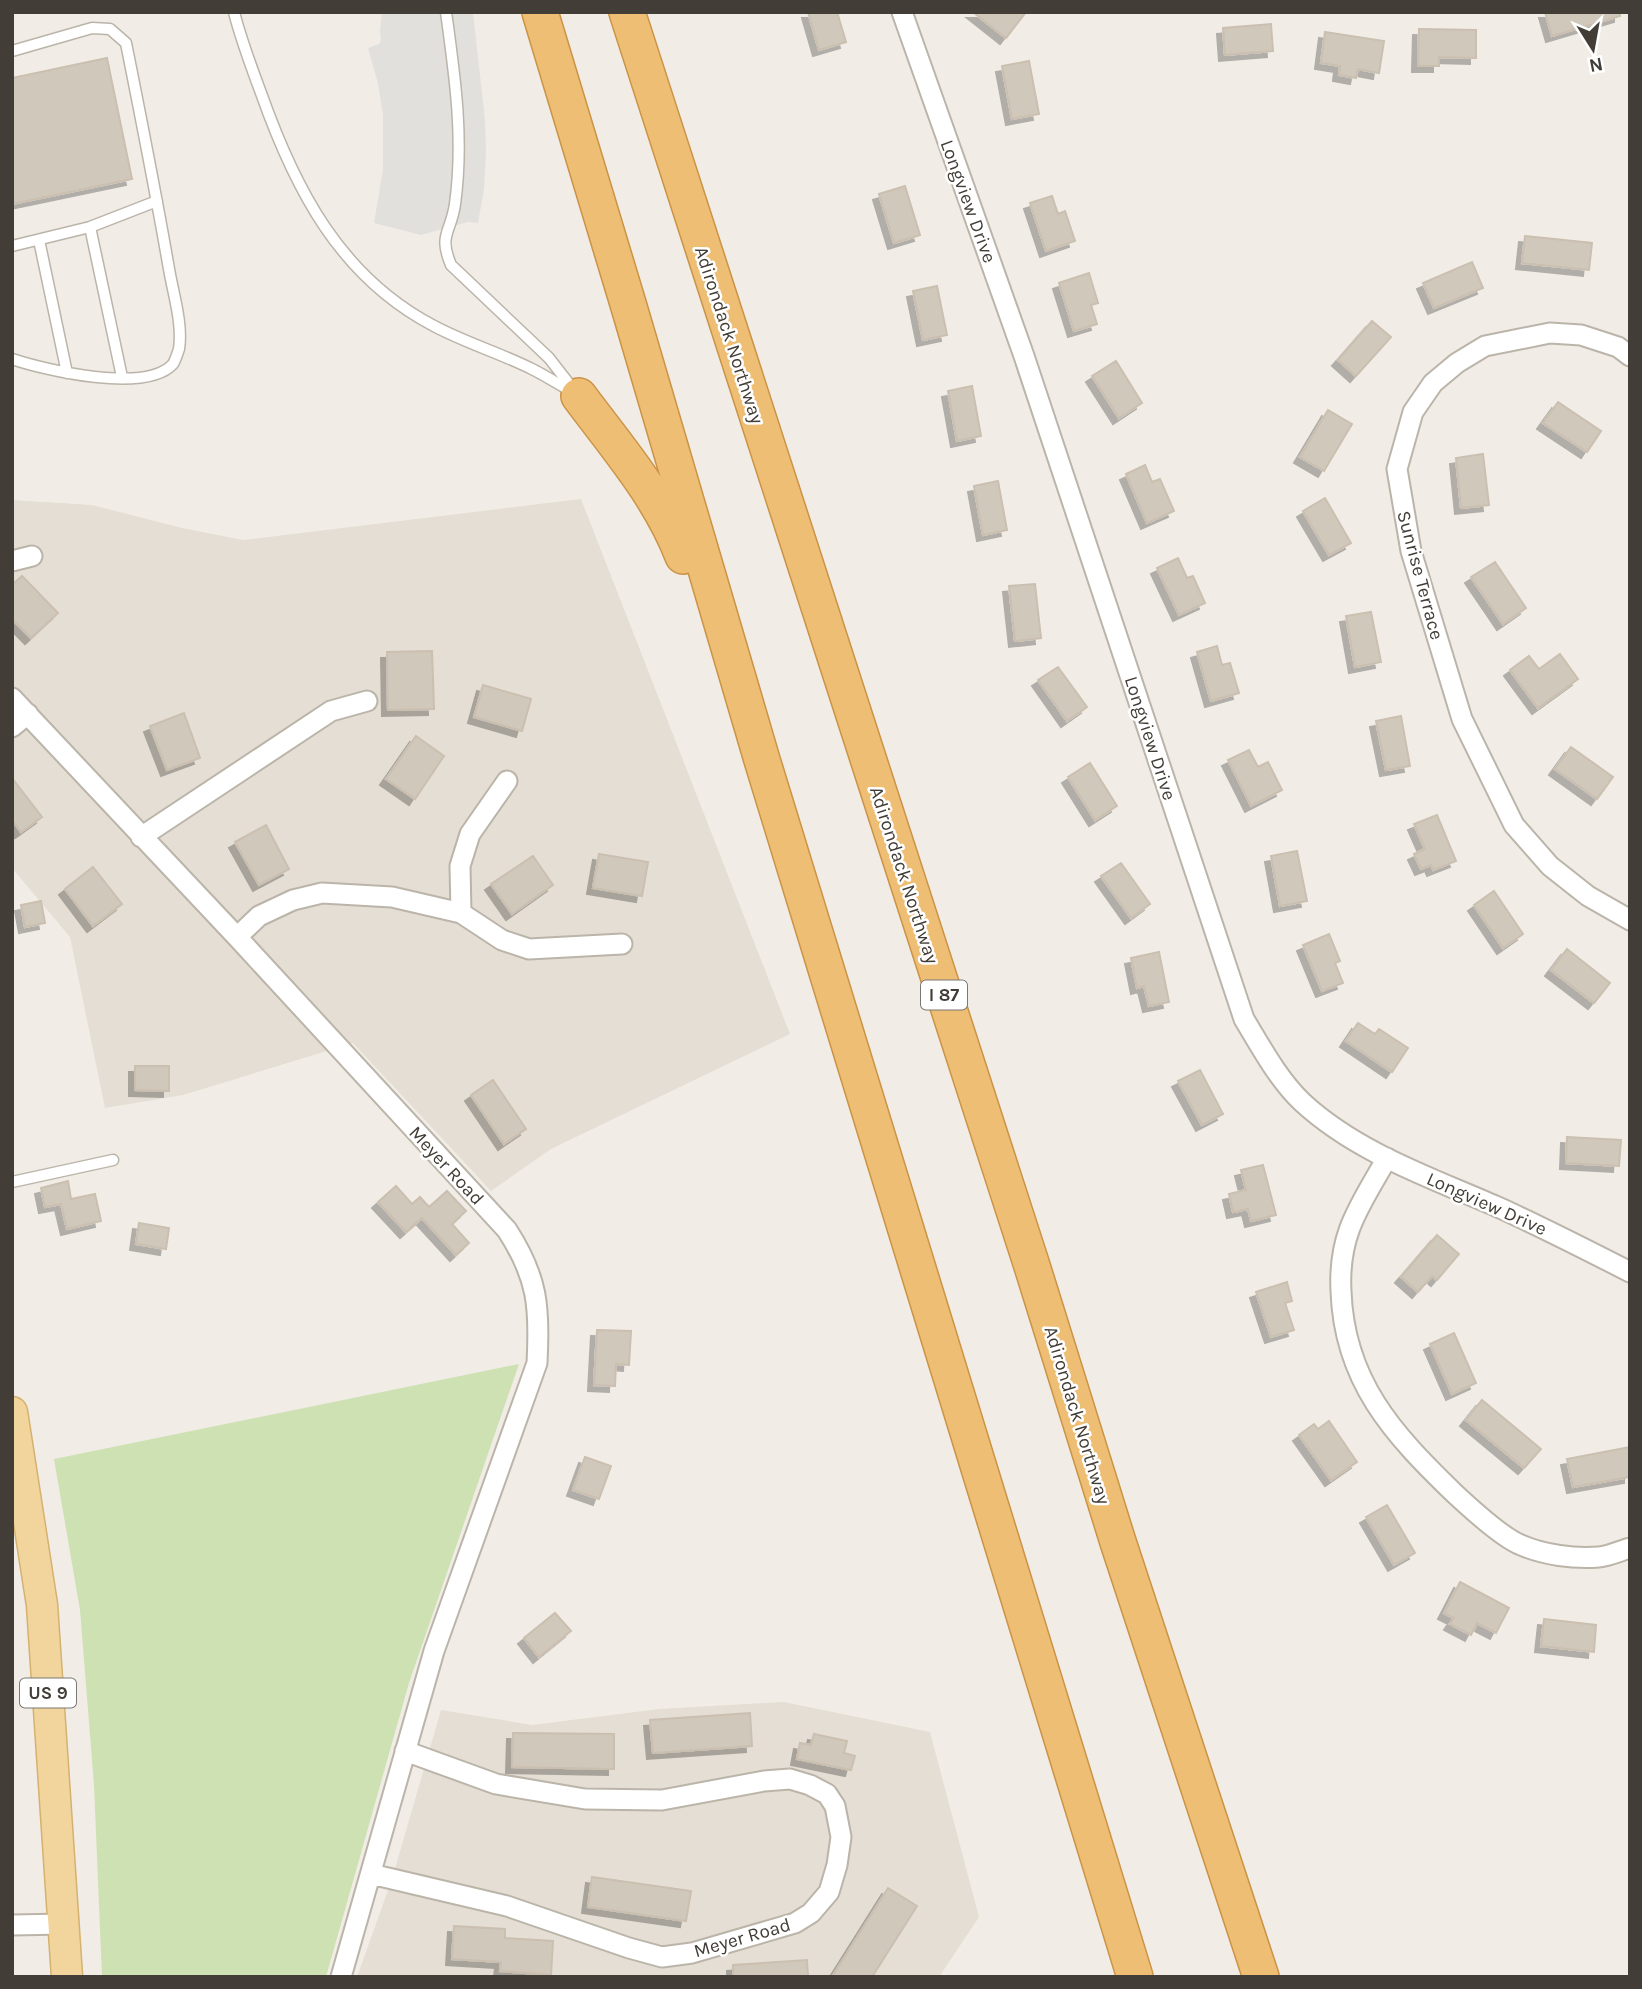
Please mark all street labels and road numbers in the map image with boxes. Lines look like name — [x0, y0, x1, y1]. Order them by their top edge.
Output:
street label: Longview Drive — [936, 137, 1000, 266]
street label: Adirondack Northway — [690, 244, 768, 427]
street label: Sunrise Terrace — [1392, 508, 1448, 642]
street label: Longview Drive — [1120, 674, 1180, 803]
street label: Adirondack Northway — [865, 784, 943, 967]
road number: I 87 — [921, 980, 967, 1010]
street label: Meyer Road — [404, 1122, 488, 1210]
street label: Longview Drive — [1423, 1168, 1550, 1240]
street label: Adirondack Northway — [1039, 1324, 1115, 1507]
road number: US 9 — [20, 1678, 76, 1708]
street label: Meyer Road — [691, 1914, 793, 1962]

